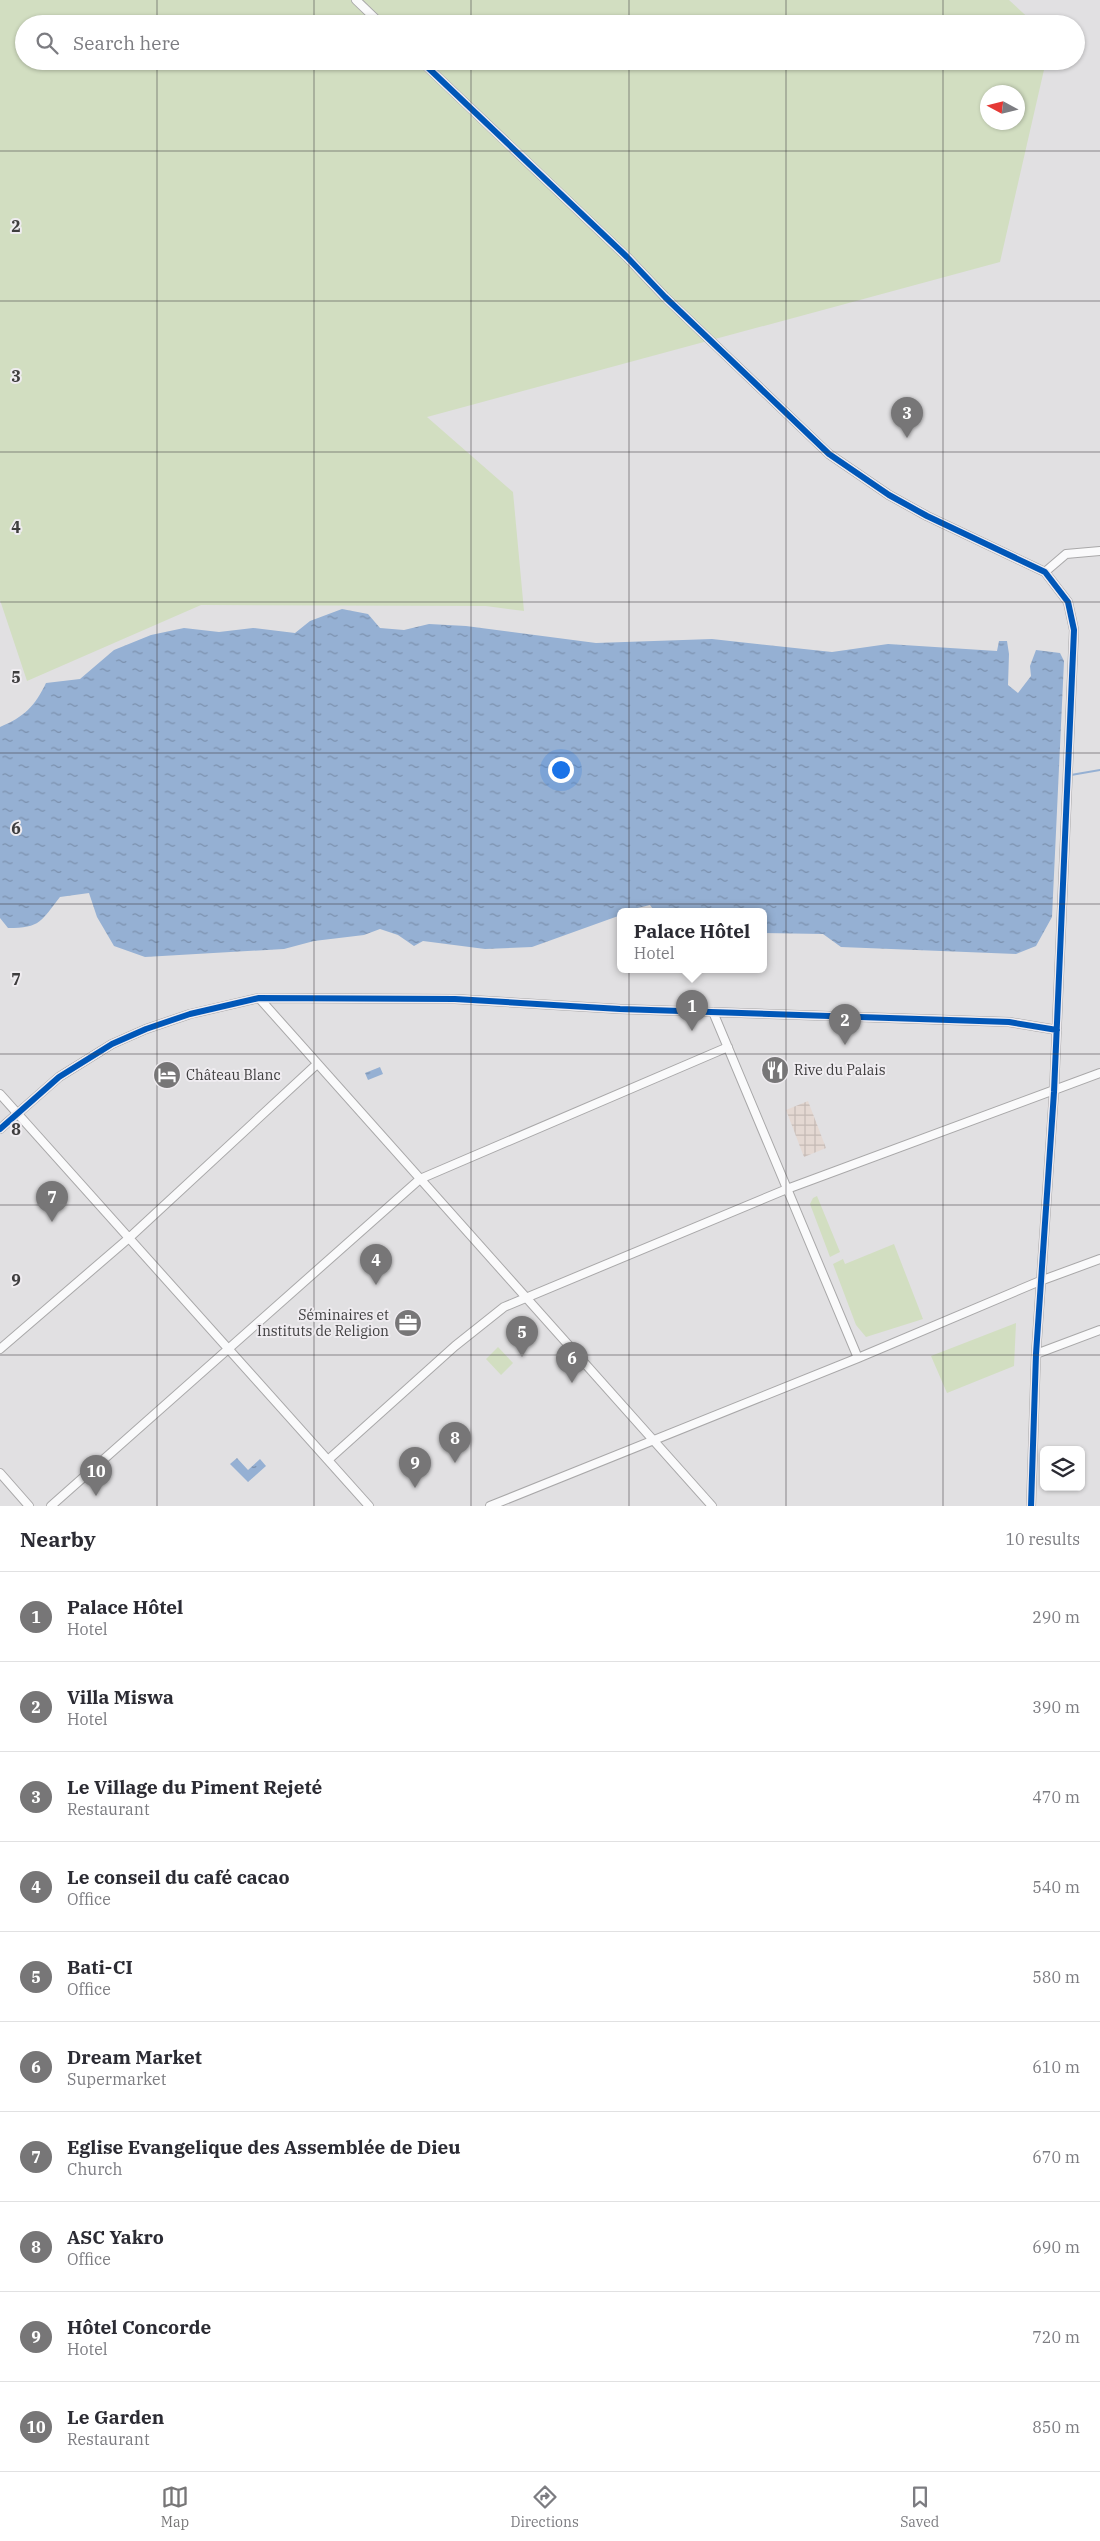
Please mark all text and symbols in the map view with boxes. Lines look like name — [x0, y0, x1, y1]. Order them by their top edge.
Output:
search box — [15, 15, 1085, 70]
icon: search — [33, 29, 61, 57]
text: Search here — [73, 31, 180, 55]
north arrow — [980, 85, 1025, 130]
text: 2 — [11, 216, 21, 236]
text: 3 — [11, 366, 21, 386]
pin: 3 — [891, 397, 923, 438]
text: 4 — [11, 517, 21, 537]
text: 5 — [11, 667, 21, 687]
your location — [548, 757, 574, 783]
text: 6 — [11, 818, 21, 838]
popup — [617, 908, 767, 973]
text: Palace Hôtel — [634, 919, 750, 943]
text: Hotel — [634, 943, 674, 963]
text: 7 — [11, 969, 21, 989]
pin: 1 — [676, 990, 708, 1031]
pin: 2 — [829, 1004, 861, 1045]
restaurant icon: Rive du Palais — [760, 1055, 790, 1085]
hotel icon: Château Blanc — [152, 1060, 182, 1090]
place label: Rive du Palais — [794, 1061, 886, 1079]
place label: Château Blanc — [186, 1066, 281, 1084]
text: 8 — [11, 1119, 21, 1139]
pin: 7 — [36, 1181, 68, 1222]
pin: 4 — [360, 1244, 392, 1285]
text: 9 — [11, 1270, 21, 1290]
place label: Séminaires et Instituts de Religion — [257, 1306, 389, 1340]
office icon: Séminaires et Instituts de Religion — [393, 1308, 423, 1338]
pin: 5 — [506, 1316, 538, 1357]
pin: 6 — [556, 1342, 588, 1383]
pin: 8 — [439, 1422, 471, 1463]
map controls — [1040, 1446, 1085, 1491]
button: layers — [1040, 1446, 1085, 1491]
pin: 9 — [399, 1447, 431, 1488]
pin: 10 — [80, 1455, 112, 1496]
text: Nearby — [20, 1525, 96, 1553]
text: 10 results — [1005, 1529, 1080, 1549]
text: Palace Hôtel — [67, 1595, 183, 1619]
text: 1 — [31, 1607, 41, 1627]
text: 290 m — [1032, 1607, 1080, 1627]
text: Hotel — [67, 1619, 108, 1639]
text: Villa Miswa — [67, 1685, 174, 1709]
text: 2 — [31, 1697, 41, 1717]
text: 390 m — [1032, 1697, 1080, 1717]
text: Hotel — [67, 1709, 108, 1729]
text: Le Village du Piment Rejeté — [67, 1775, 322, 1799]
text: 3 — [31, 1787, 41, 1807]
text: 470 m — [1032, 1787, 1080, 1807]
text: Restaurant — [67, 1799, 150, 1819]
text: Le conseil du café cacao — [67, 1865, 290, 1889]
text: 4 — [31, 1877, 41, 1897]
text: 540 m — [1032, 1877, 1080, 1897]
text: Office — [67, 1889, 111, 1909]
text: Bati-CI — [67, 1955, 133, 1979]
text: 5 — [31, 1967, 41, 1987]
text: 580 m — [1032, 1967, 1080, 1987]
text: Office — [67, 1979, 111, 1999]
text: Dream Market — [67, 2045, 202, 2069]
text: 6 — [31, 2057, 41, 2077]
text: 610 m — [1032, 2057, 1080, 2077]
text: Supermarket — [67, 2069, 166, 2089]
text: Eglise Evangelique des Assemblée de Dieu — [67, 2135, 461, 2159]
text: 7 — [31, 2147, 41, 2167]
text: 670 m — [1032, 2147, 1080, 2167]
text: Church — [67, 2159, 123, 2179]
text: ASC Yakro — [67, 2225, 164, 2249]
text: 8 — [31, 2237, 41, 2257]
text: 690 m — [1032, 2237, 1080, 2257]
text: Office — [67, 2249, 111, 2269]
text: Hôtel Concorde — [67, 2315, 211, 2339]
text: 9 — [31, 2327, 41, 2347]
text: 720 m — [1032, 2327, 1080, 2347]
text: Hotel — [67, 2339, 108, 2359]
text: Le Garden — [67, 2405, 164, 2429]
text: 10 — [26, 2417, 46, 2437]
text: 850 m — [1032, 2417, 1080, 2437]
text: Restaurant — [67, 2429, 150, 2449]
tab: Map — [161, 2483, 189, 2531]
tab: Directions — [511, 2483, 579, 2531]
tab: Saved — [900, 2483, 939, 2531]

